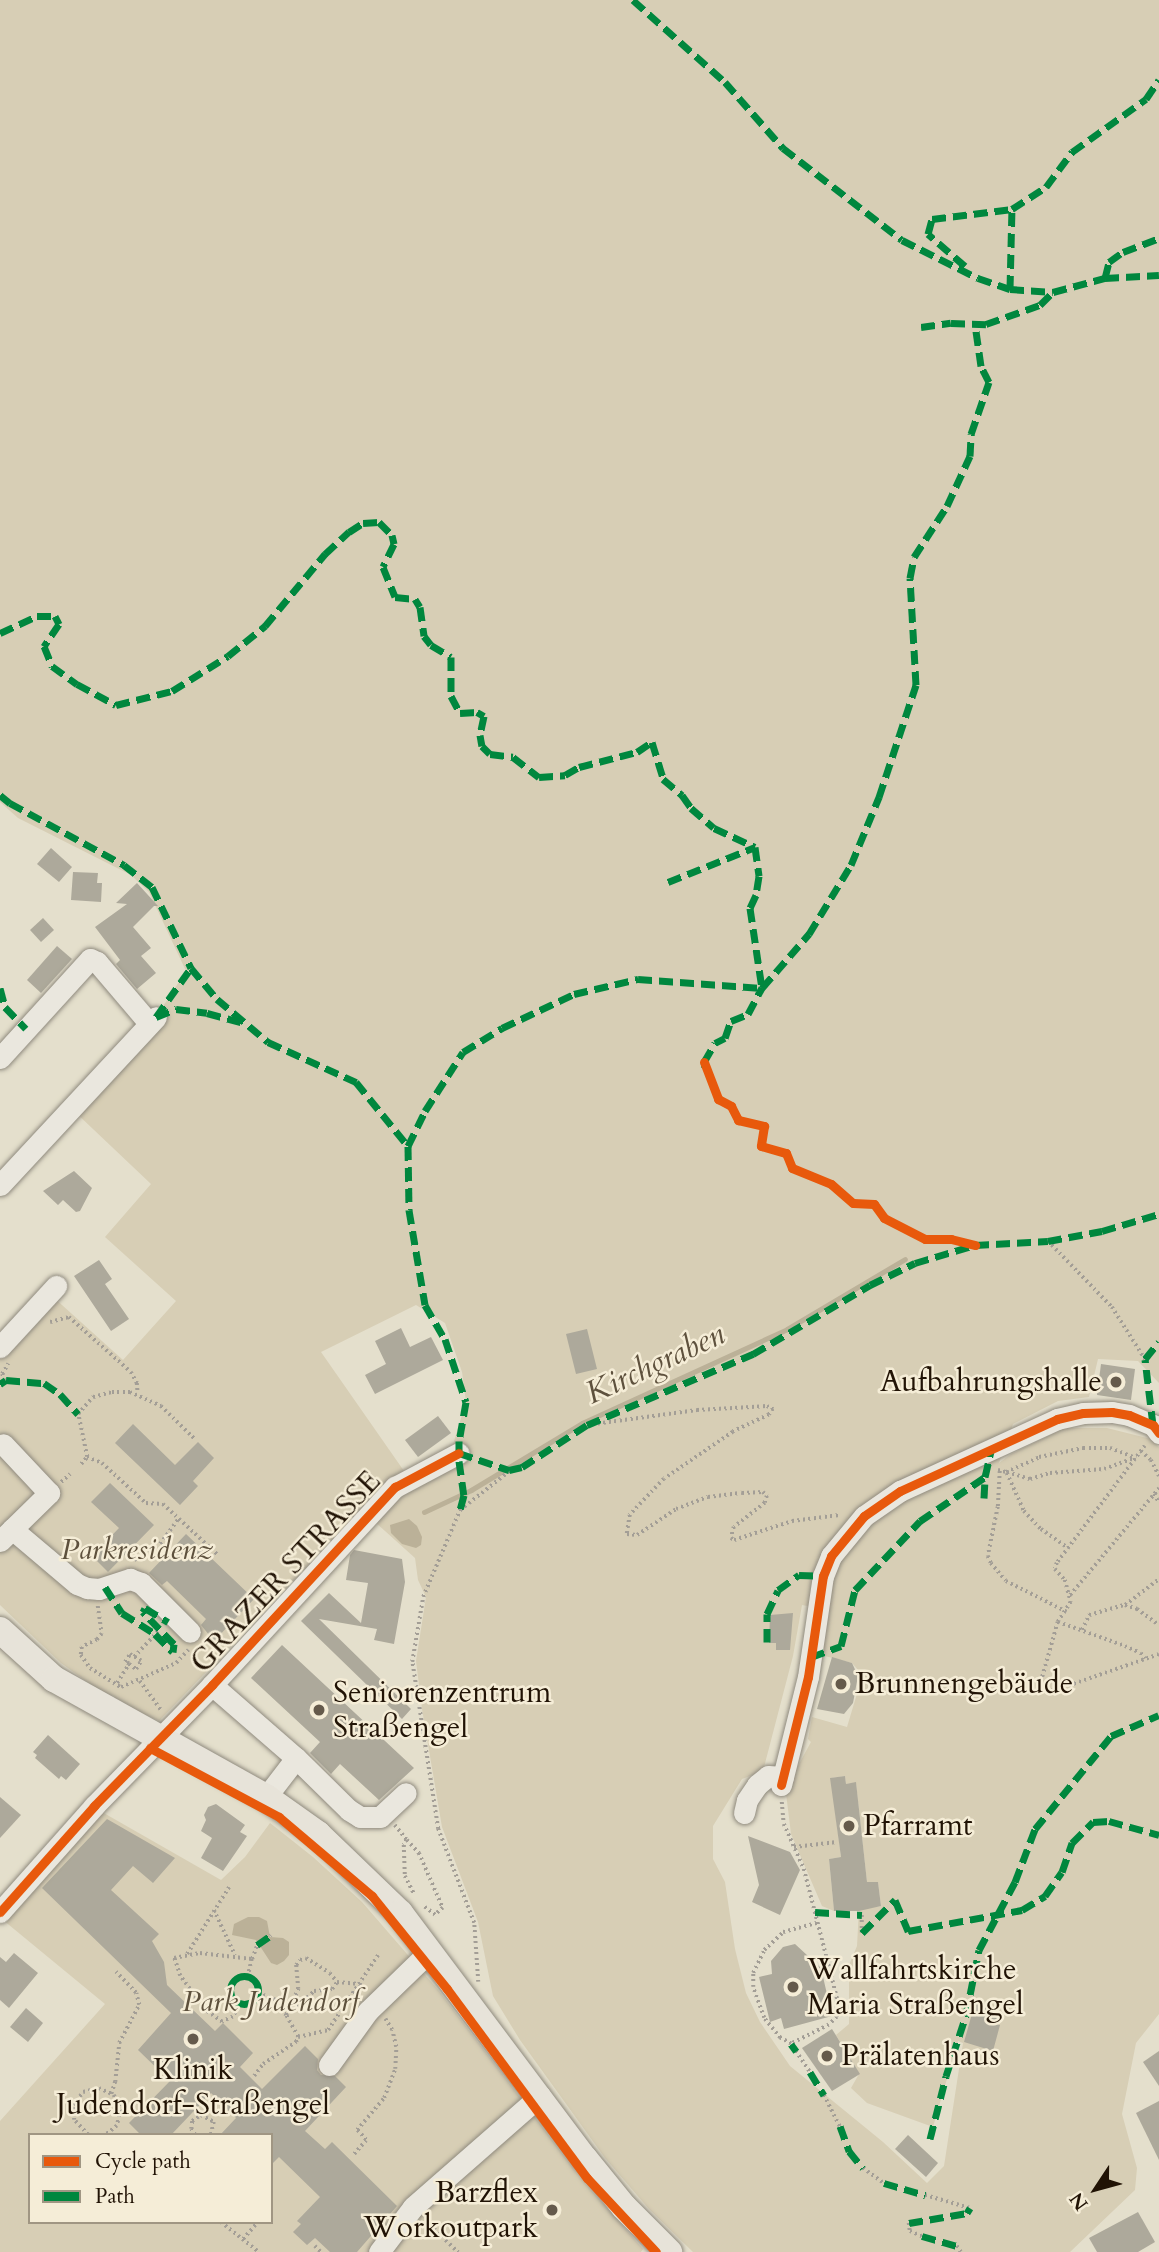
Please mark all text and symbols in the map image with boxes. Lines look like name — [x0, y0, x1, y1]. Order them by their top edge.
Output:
water label: Kirchgraben — [579, 1315, 731, 1413]
place label: Aufbahrungshalle — [880, 1364, 1102, 1400]
marker: Aufbahrungshalle — [1108, 1374, 1124, 1390]
street label: GRAZER STRASSE — [183, 1464, 389, 1680]
park label: Parkresidenz — [61, 1532, 213, 1568]
place label: Brunnengebäude — [855, 1666, 1073, 1702]
place label: Seniorenzentrum Straßengel — [333, 1675, 551, 1746]
marker: Brunnengebäude — [833, 1676, 849, 1692]
marker: Seniorenzentrum Straßengel — [311, 1702, 327, 1718]
place label: Pfarramt — [863, 1808, 973, 1844]
marker: Pfarramt — [841, 1818, 857, 1834]
place label: Wallfahrtskirche Maria Straßengel — [807, 1952, 1024, 2022]
marker: Wallfahrtskirche Maria Straßengel — [785, 1979, 801, 1995]
park label: Park Judendorf — [182, 1984, 360, 2020]
marker: Klinik Judendorf-Straßengel — [183, 2029, 203, 2049]
place label: Prälatenhaus — [841, 2038, 1000, 2074]
marker: Prälatenhaus — [819, 2048, 835, 2064]
place label: Klinik Judendorf-Straßengel — [56, 2052, 330, 2122]
legend — [28, 2133, 273, 2224]
text: Cycle path — [95, 2147, 191, 2176]
north arrow — [1061, 2154, 1131, 2224]
place label: Barzflex Workoutpark — [364, 2175, 538, 2246]
text: Path — [95, 2182, 135, 2211]
text: N — [1064, 2187, 1094, 2216]
marker: Barzflex Workoutpark — [544, 2202, 560, 2218]

